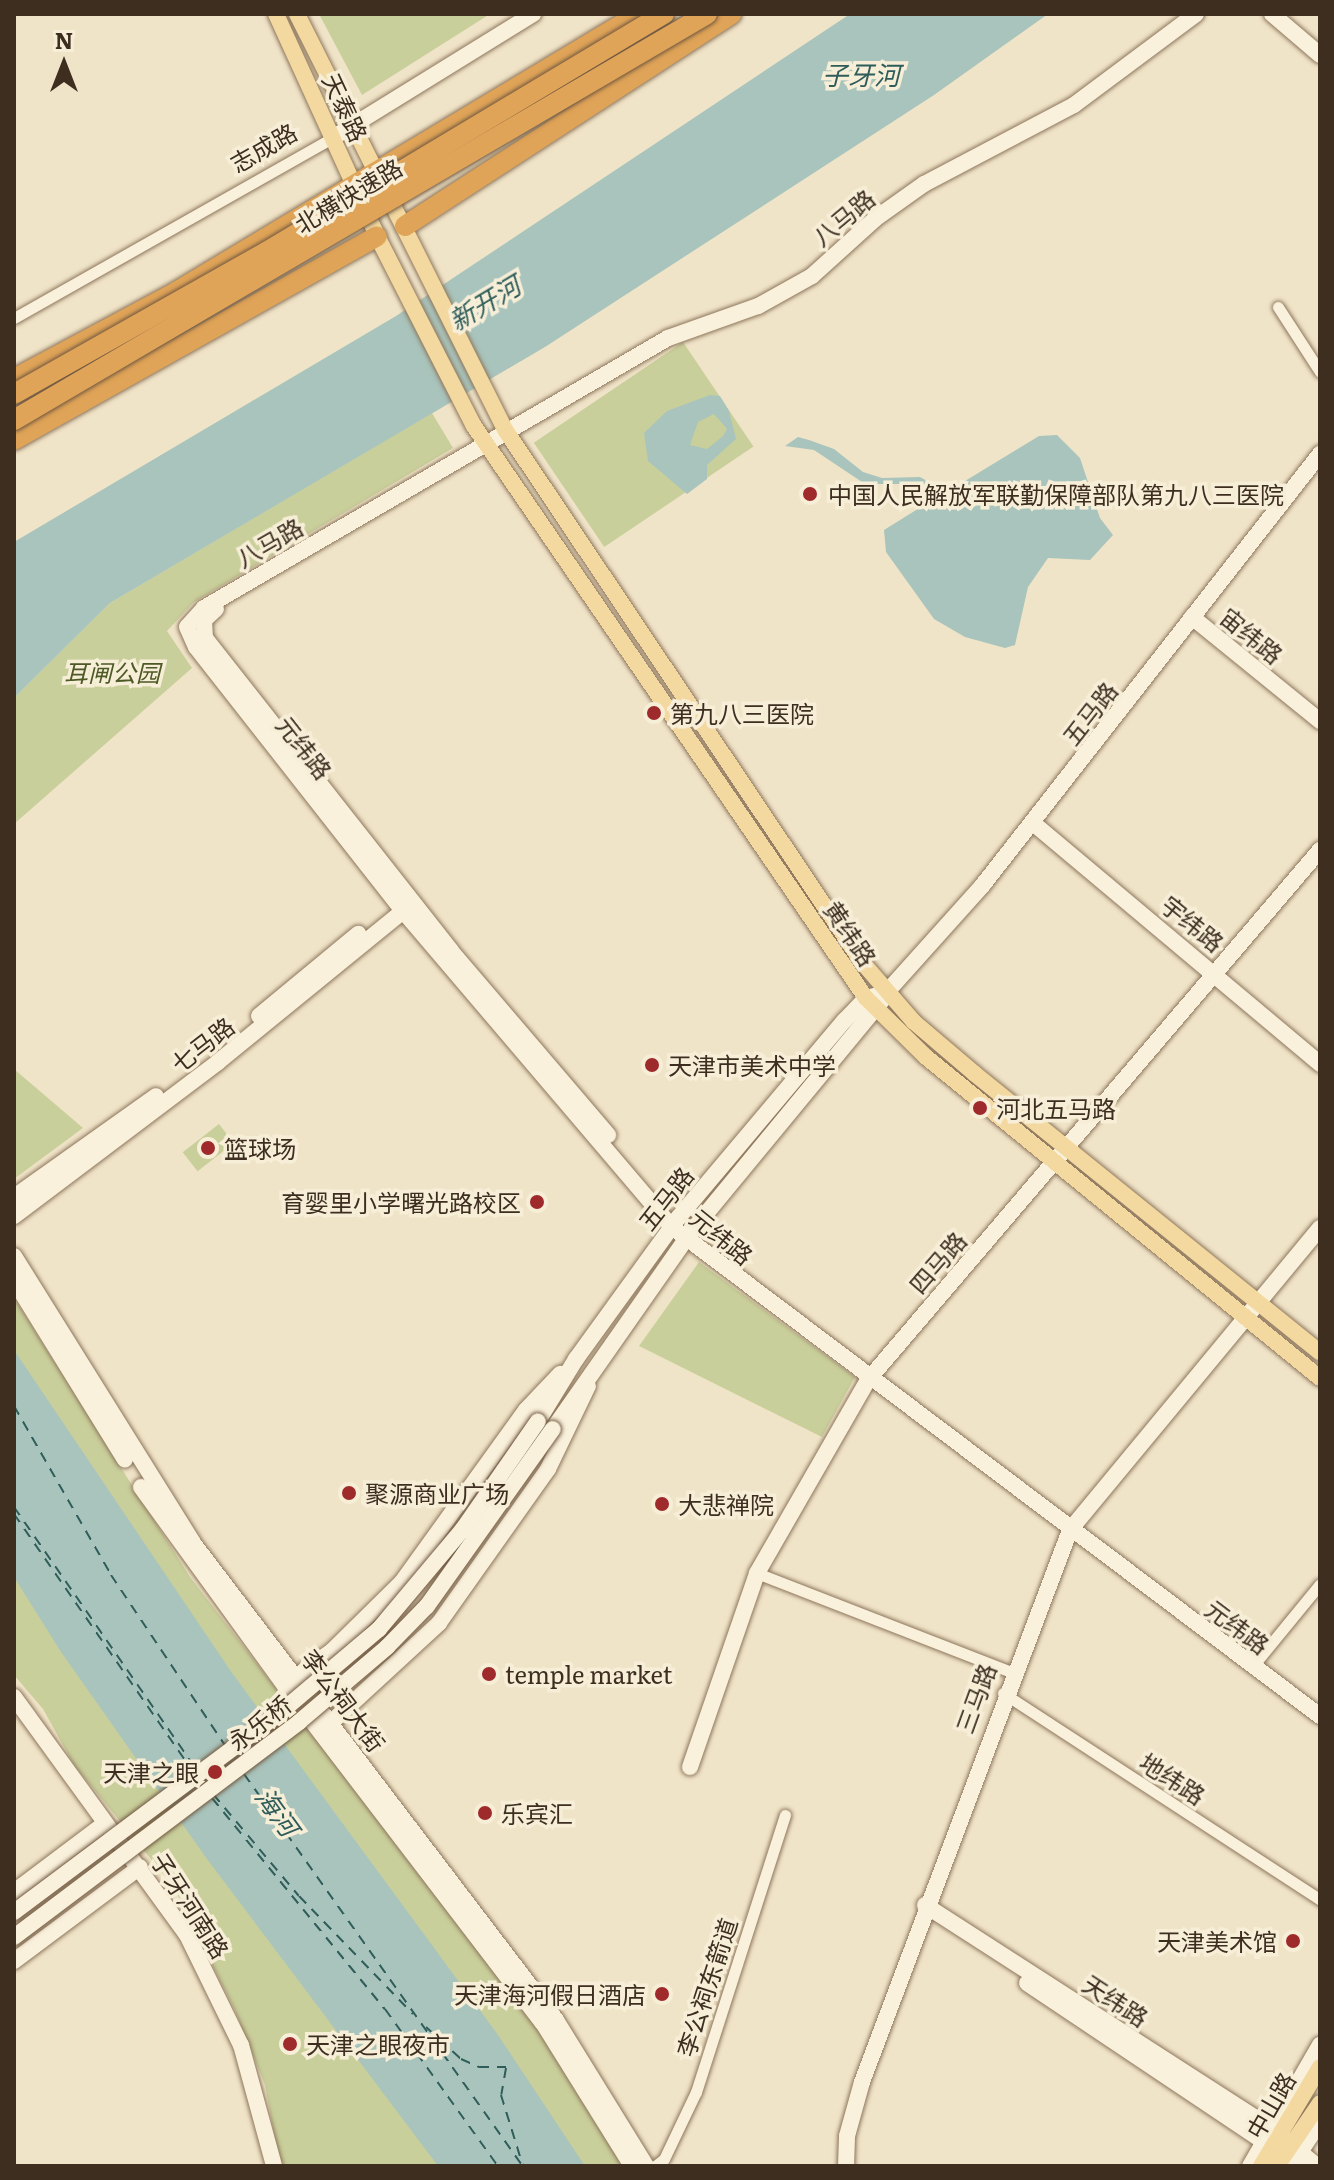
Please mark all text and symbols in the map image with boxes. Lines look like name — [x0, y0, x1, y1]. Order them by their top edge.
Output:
text: N — [55, 23, 73, 56]
north arrow — [24, 24, 104, 104]
water label: 子牙河 — [822, 58, 900, 90]
street label: 天泰路 — [318, 68, 374, 146]
street label: 志成路 — [225, 117, 301, 177]
street label: 北横快速路 — [289, 152, 407, 238]
street label: 八马路 — [806, 183, 880, 251]
water label: 新开河 — [443, 269, 525, 335]
place label: 中国人民解放军联勤保障部队第九八三医院 — [828, 480, 1284, 508]
marker: 中国人民解放军联勤保障部队第九八三医院 — [799, 483, 821, 505]
street label: 八马路 — [231, 512, 307, 572]
street label: 宙纬路 — [1215, 601, 1289, 669]
park label: 耳闸公园 — [64, 658, 160, 686]
street label: 五马路 — [1055, 676, 1123, 750]
place label: 第九八三医院 — [670, 699, 814, 727]
marker: 第九八三医院 — [645, 704, 663, 722]
street label: 元纬路 — [271, 710, 339, 784]
street label: 宇纬路 — [1156, 889, 1230, 957]
street label: 黄纬路 — [819, 895, 883, 971]
street label: 七马路 — [165, 1010, 239, 1078]
place label: 天津市美术中学 — [668, 1051, 836, 1079]
marker: 天津市美术中学 — [643, 1056, 661, 1074]
place label: 河北五马路 — [996, 1094, 1116, 1122]
marker: 河北五马路 — [971, 1099, 989, 1117]
place label: 篮球场 — [224, 1134, 296, 1162]
marker: 篮球场 — [199, 1139, 217, 1157]
street label: 五马路 — [631, 1161, 699, 1235]
place label: 育婴里小学曙光路校区 — [281, 1188, 521, 1216]
marker: 育婴里小学曙光路校区 — [528, 1193, 546, 1211]
street label: 元纬路 — [685, 1202, 759, 1270]
street label: 四马路 — [903, 1225, 971, 1299]
place label: 聚源商业广场 — [365, 1479, 509, 1507]
marker: 聚源商业广场 — [340, 1484, 358, 1502]
place label: 大悲禅院 — [678, 1490, 774, 1518]
marker: 大悲禅院 — [653, 1495, 671, 1513]
street label: 元纬路 — [1201, 1593, 1275, 1659]
street label: 李公祠大街 — [296, 1643, 392, 1757]
street label: 三马路 — [949, 1659, 1001, 1737]
place label: temple market — [505, 1660, 672, 1688]
marker: temple market — [480, 1665, 498, 1683]
street label: 永乐桥 — [222, 1688, 296, 1756]
street label: 地纬路 — [1135, 1746, 1211, 1810]
place label: 天津之眼 — [103, 1758, 199, 1786]
marker: 天津之眼 — [206, 1763, 224, 1781]
water label: 海河 — [250, 1781, 306, 1841]
place label: 乐宾汇 — [501, 1799, 573, 1827]
marker: 乐宾汇 — [476, 1804, 494, 1822]
street label: 子牙河南路 — [146, 1847, 236, 1963]
street label: 李公祠东箭道 — [670, 1914, 742, 2060]
place label: 天津美术馆 — [1157, 1927, 1277, 1955]
marker: 天津美术馆 — [1284, 1932, 1302, 1950]
street label: 天纬路 — [1078, 1968, 1154, 2032]
place label: 天津海河假日酒店 — [454, 1980, 646, 2008]
marker: 天津海河假日酒店 — [653, 1985, 671, 2003]
place label: 天津之眼夜市 — [306, 2030, 450, 2058]
marker: 天津之眼夜市 — [281, 2035, 299, 2053]
street label: 中山路 — [1240, 2067, 1300, 2143]

